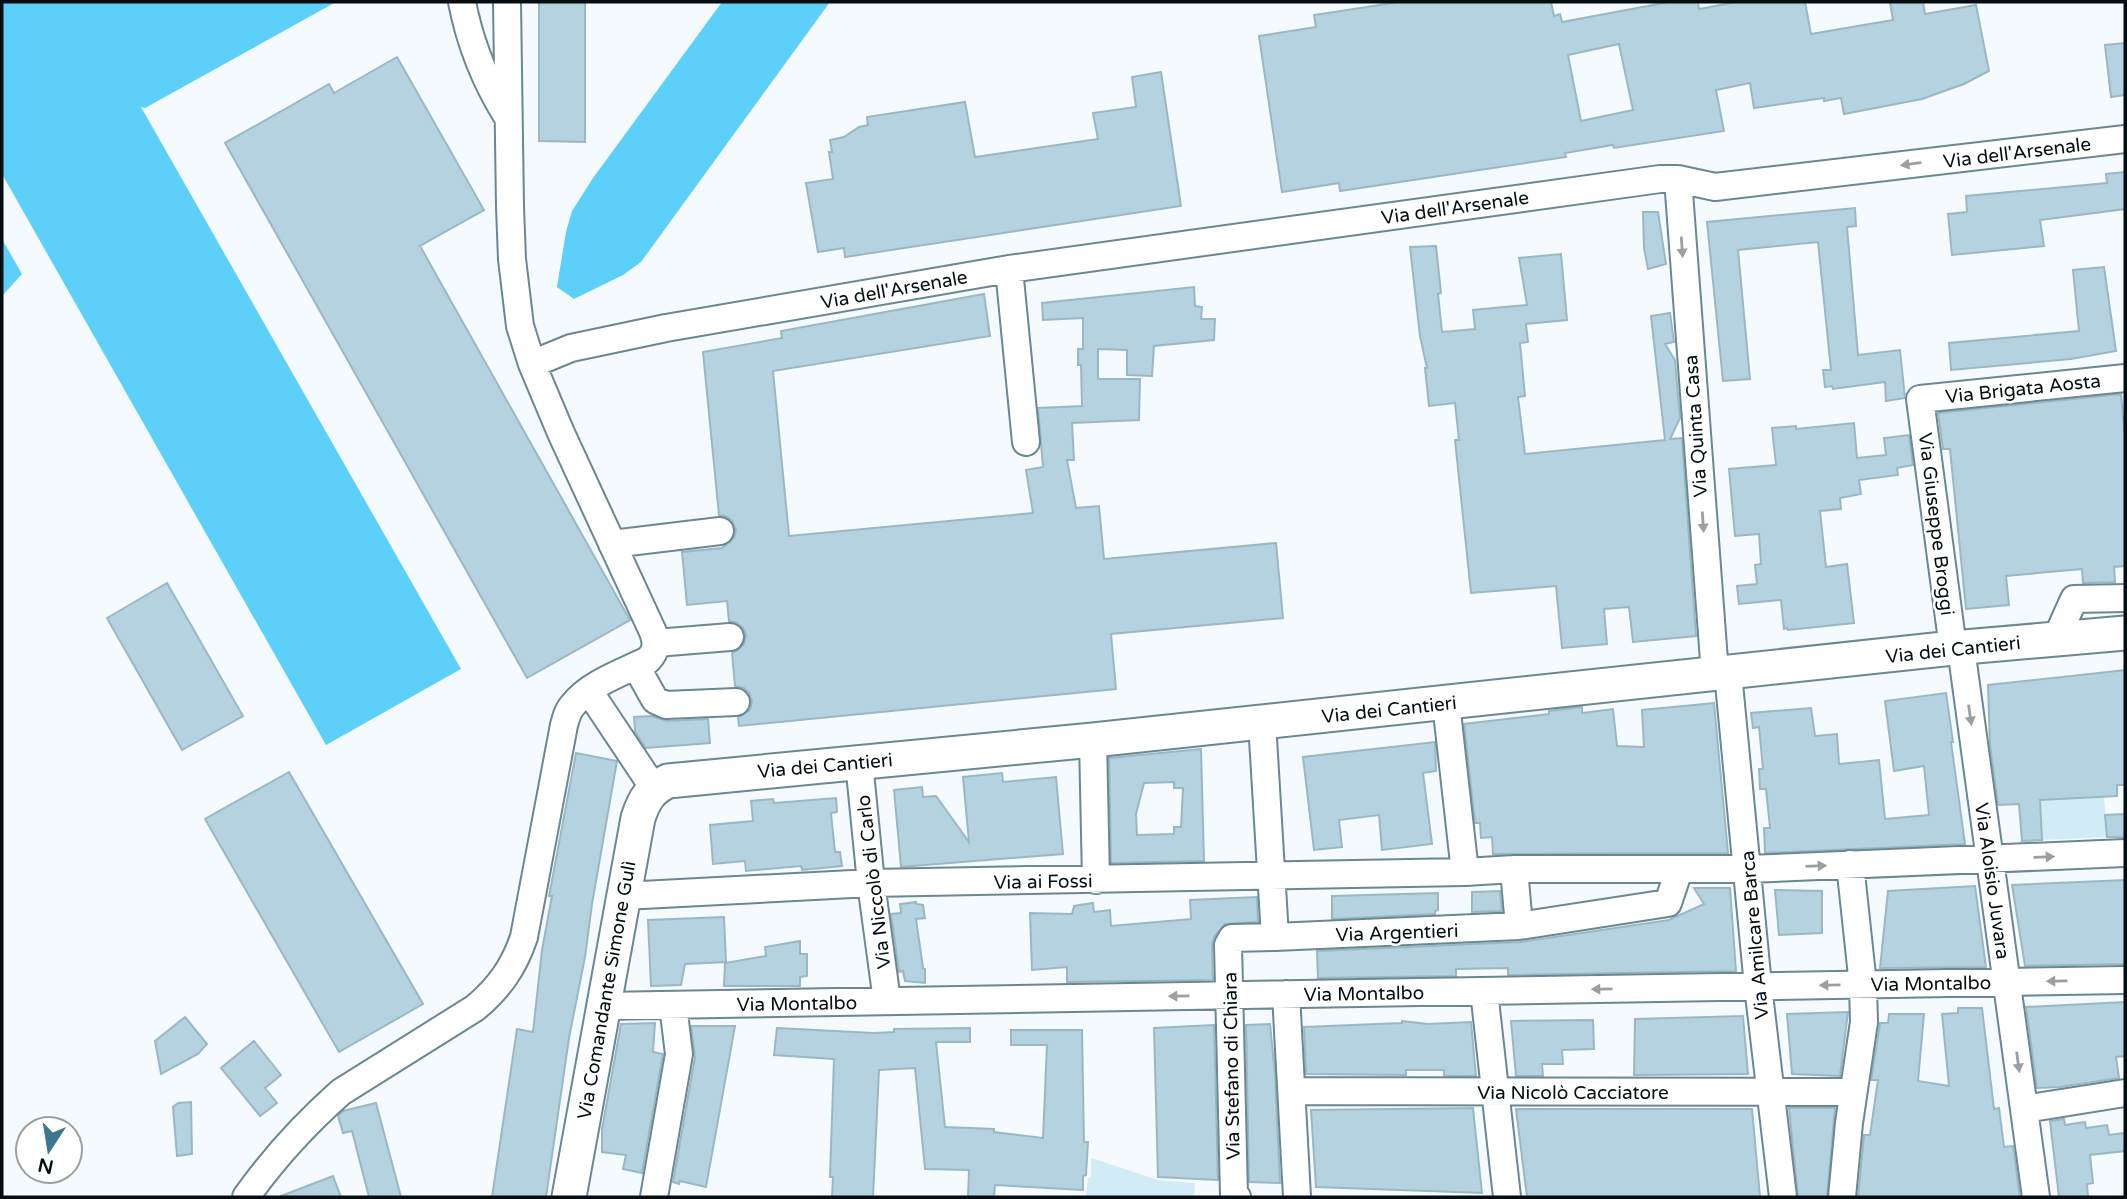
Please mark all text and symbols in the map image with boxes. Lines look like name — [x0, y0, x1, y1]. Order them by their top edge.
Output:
street label: Via dell'Arsenale — [1942, 133, 2092, 173]
one-way arrow — [1900, 159, 1922, 170]
street label: Via dell'Arsenale — [1380, 187, 1530, 229]
one-way arrow — [1677, 236, 1688, 258]
street label: Via dell'Arsenale — [819, 266, 969, 314]
street label: Via Quinta Casa — [1680, 354, 1712, 498]
street label: Via Brigata Aosta — [1944, 370, 2102, 408]
street label: Via Giuseppe Broggi — [1914, 432, 1958, 617]
one-way arrow — [1698, 512, 1709, 534]
street label: Via dei Cantieri — [1884, 632, 2022, 668]
street label: Via dei Cantieri — [1320, 692, 1458, 728]
one-way arrow — [1965, 704, 1976, 726]
street label: Via dei Cantieri — [757, 749, 894, 783]
street label: Via Niccolò di Carlo — [852, 794, 896, 970]
street label: Via Aloisio Juvara — [1970, 801, 2014, 961]
street label: Via Amilcare Barca — [1737, 850, 1773, 1020]
one-way arrow — [2033, 851, 2055, 862]
street label: Via Comandante Simone Gulì — [573, 859, 641, 1121]
one-way arrow — [1806, 860, 1828, 871]
street label: Via ai Fossi — [993, 870, 1093, 894]
street label: Via Argentieri — [1335, 920, 1459, 946]
street label: Via Stefano di Chiara — [1219, 972, 1245, 1160]
street label: Via Montalbo — [1871, 972, 1991, 996]
one-way arrow — [2046, 975, 2068, 987]
one-way arrow — [1818, 979, 1840, 991]
street label: Via Montalbo — [1304, 982, 1424, 1006]
one-way arrow — [1591, 983, 1613, 995]
one-way arrow — [1167, 991, 1189, 1002]
street label: Via Montalbo — [737, 992, 857, 1016]
one-way arrow — [2013, 1051, 2024, 1073]
street label: Via Nicolò Cacciatore — [1477, 1082, 1669, 1104]
north arrow — [14, 1115, 84, 1185]
text: N — [36, 1153, 55, 1178]

